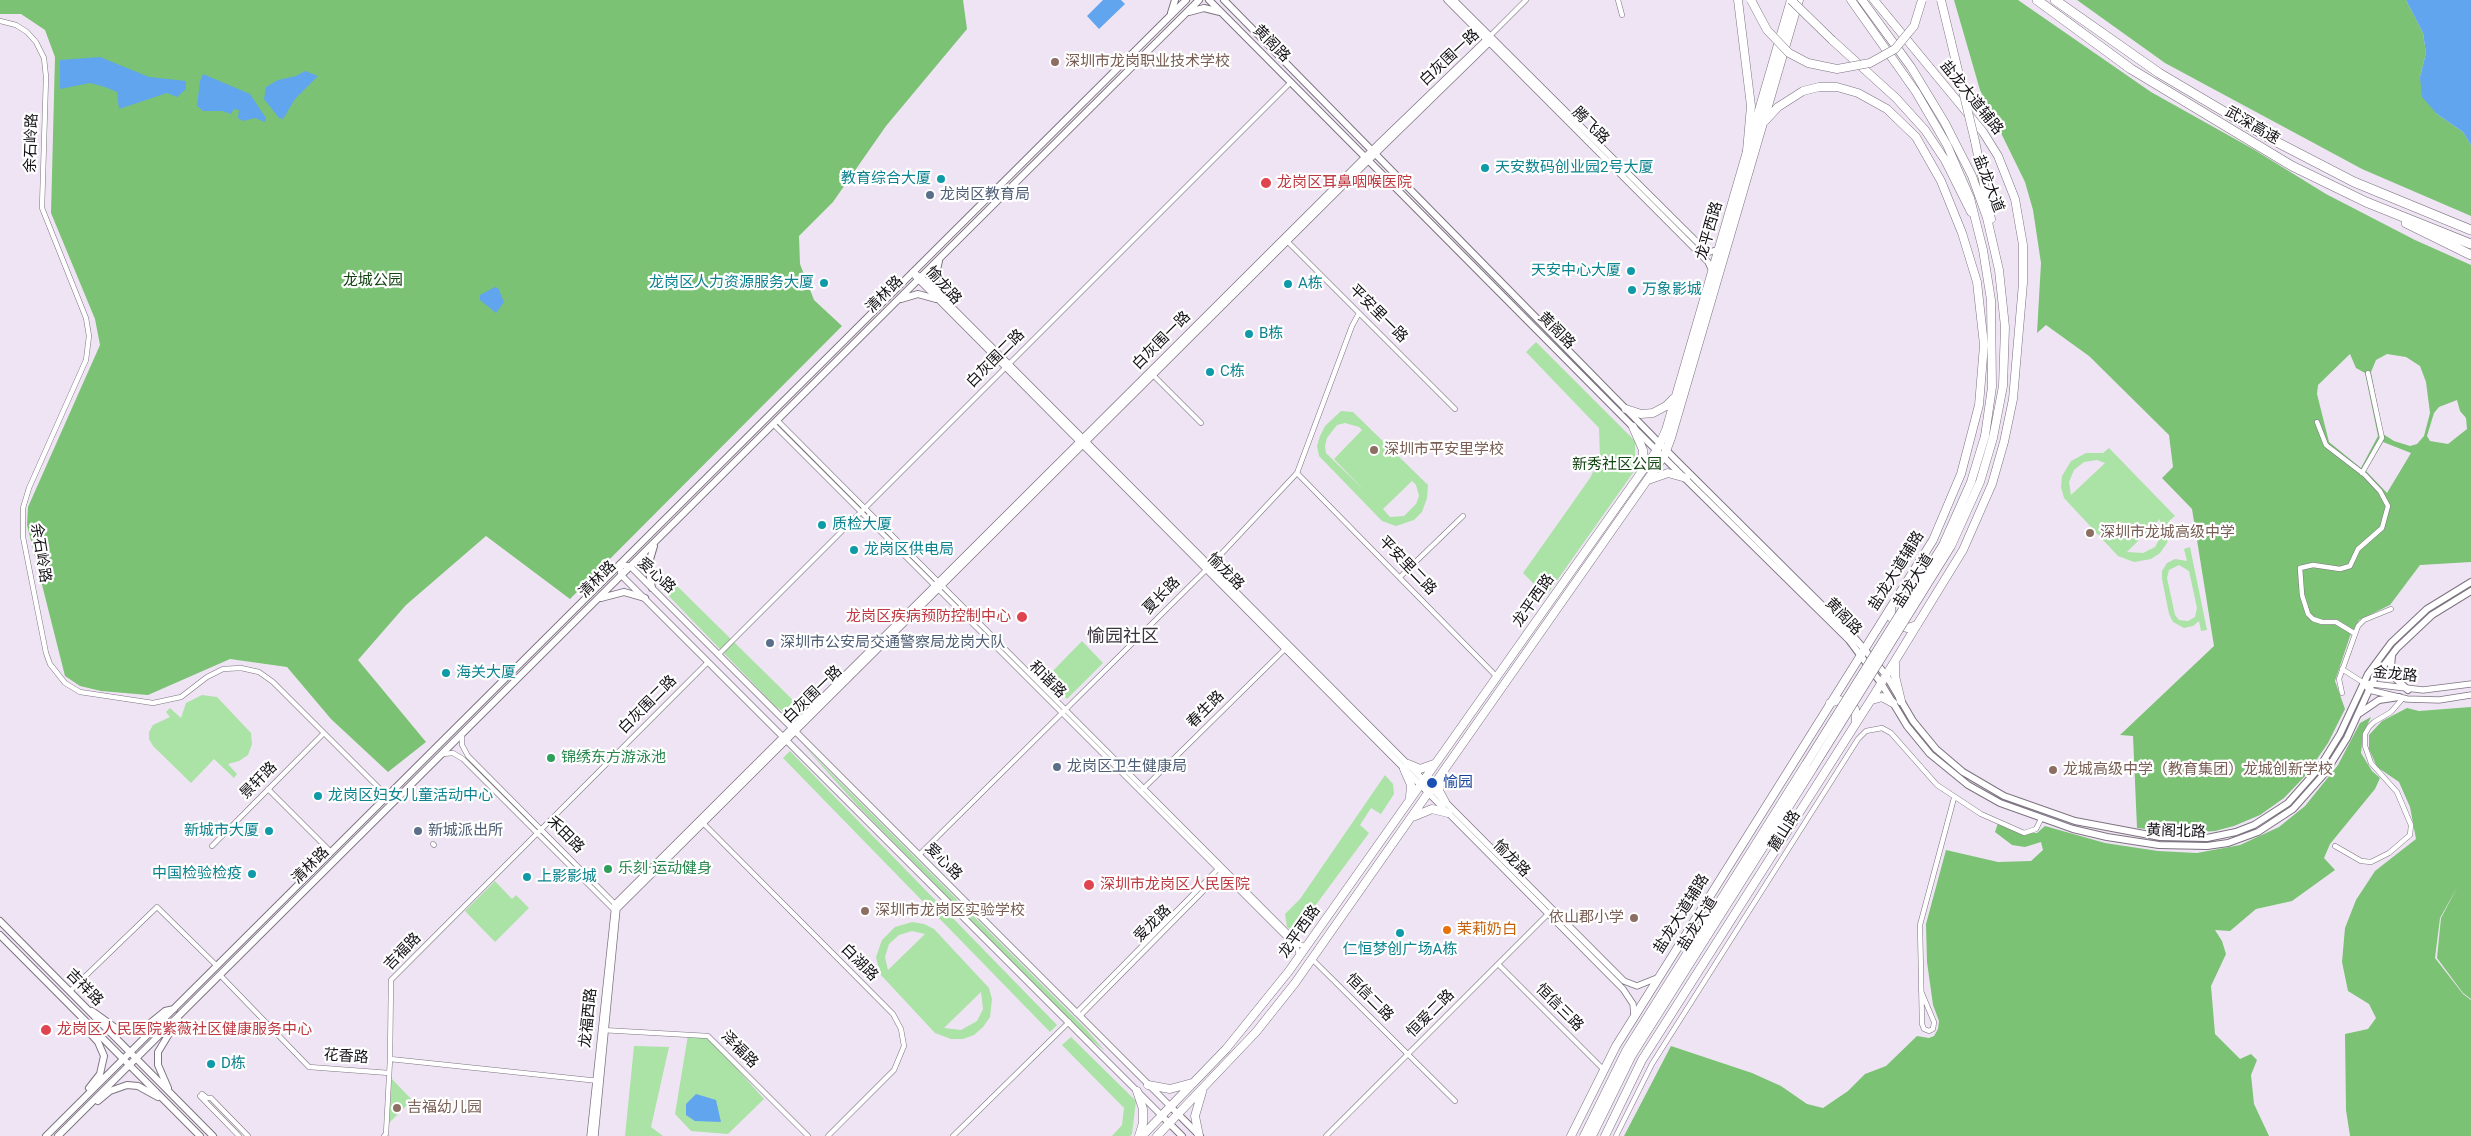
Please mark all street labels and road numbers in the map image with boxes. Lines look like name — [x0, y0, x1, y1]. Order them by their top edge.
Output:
street label: 黄阁路 — [1249, 22, 1293, 66]
street label: 白灰围一路 — [1416, 26, 1484, 90]
street label: 盐龙大道辅路 — [1936, 57, 2006, 139]
street label: 武深高速 — [2222, 103, 2282, 149]
street label: 腾飞路 — [1568, 104, 1612, 148]
street label: 余石岭路 — [22, 113, 42, 173]
street label: 盐龙大道 — [1969, 153, 2007, 215]
street label: 龙平西路 — [1693, 200, 1727, 262]
street label: 愉龙路 — [921, 263, 965, 309]
street label: 清林路 — [863, 273, 907, 317]
street label: 平安里一路 — [1345, 281, 1411, 347]
street label: 白灰围一路 — [1129, 308, 1195, 374]
street label: 黄阁路 — [1534, 309, 1578, 353]
street label: 白灰围二路 — [963, 326, 1029, 392]
street label: 余石岭路 — [26, 522, 54, 584]
street label: 盐龙大道辅路 — [1866, 528, 1928, 614]
street label: 平安里二路 — [1374, 533, 1440, 599]
street label: 愉龙路 — [1203, 550, 1247, 594]
street label: 盐龙大道 — [1890, 551, 1938, 611]
street label: 爱心路 — [633, 554, 679, 598]
street label: 清林路 — [576, 558, 620, 602]
street label: 龙平西路 — [1509, 571, 1559, 631]
street label: 夏长路 — [1140, 574, 1184, 618]
street label: 黄阁路 — [1821, 595, 1865, 639]
street label: 和谐路 — [1025, 658, 1069, 702]
street label: 白灰围一路 — [780, 662, 846, 728]
street label: 金龙路 — [2372, 664, 2418, 686]
street label: 白灰围二路 — [615, 672, 681, 738]
street label: 春生路 — [1184, 688, 1228, 732]
street label: 景轩路 — [237, 759, 281, 803]
street label: 麓山路 — [1765, 807, 1805, 855]
street label: 禾田路 — [543, 813, 587, 857]
street label: 黄阁北路 — [2146, 822, 2206, 842]
street label: 愉龙路 — [1489, 837, 1533, 881]
street label: 爱心路 — [921, 840, 965, 884]
street label: 清林路 — [289, 844, 333, 888]
street label: 盐龙大道辅路 — [1651, 871, 1713, 957]
street label: 盐龙大道 — [1674, 894, 1722, 954]
street label: 爱龙路 — [1131, 902, 1175, 946]
street label: 龙平西路 — [1275, 902, 1325, 962]
street label: 吉福路 — [381, 930, 425, 974]
street label: 白湖路 — [837, 941, 881, 985]
street label: 吉祥路 — [62, 966, 106, 1010]
street label: 恒信二路 — [1341, 970, 1397, 1026]
street label: 恒信三路 — [1531, 980, 1587, 1036]
street label: 恒爱二路 — [1403, 986, 1459, 1042]
street label: 龙福西路 — [577, 987, 601, 1049]
street label: 泽福路 — [717, 1028, 761, 1072]
street label: 花香路 — [323, 1046, 369, 1068]

